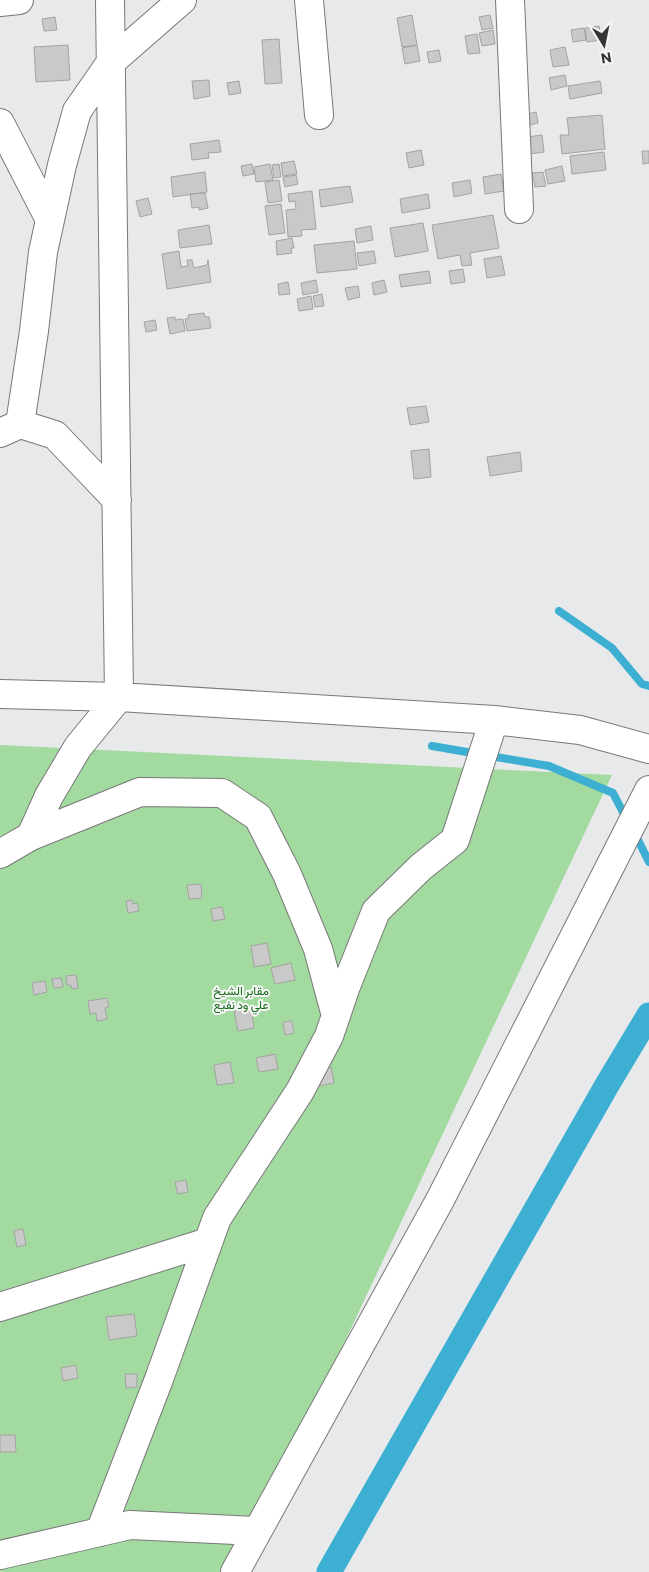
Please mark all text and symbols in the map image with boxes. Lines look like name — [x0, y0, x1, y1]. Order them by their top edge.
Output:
north arrow — [579, 20, 629, 70]
text: N — [600, 49, 613, 68]
park label: مقابر الشيخ علي ود نفيع — [213, 983, 269, 1015]

